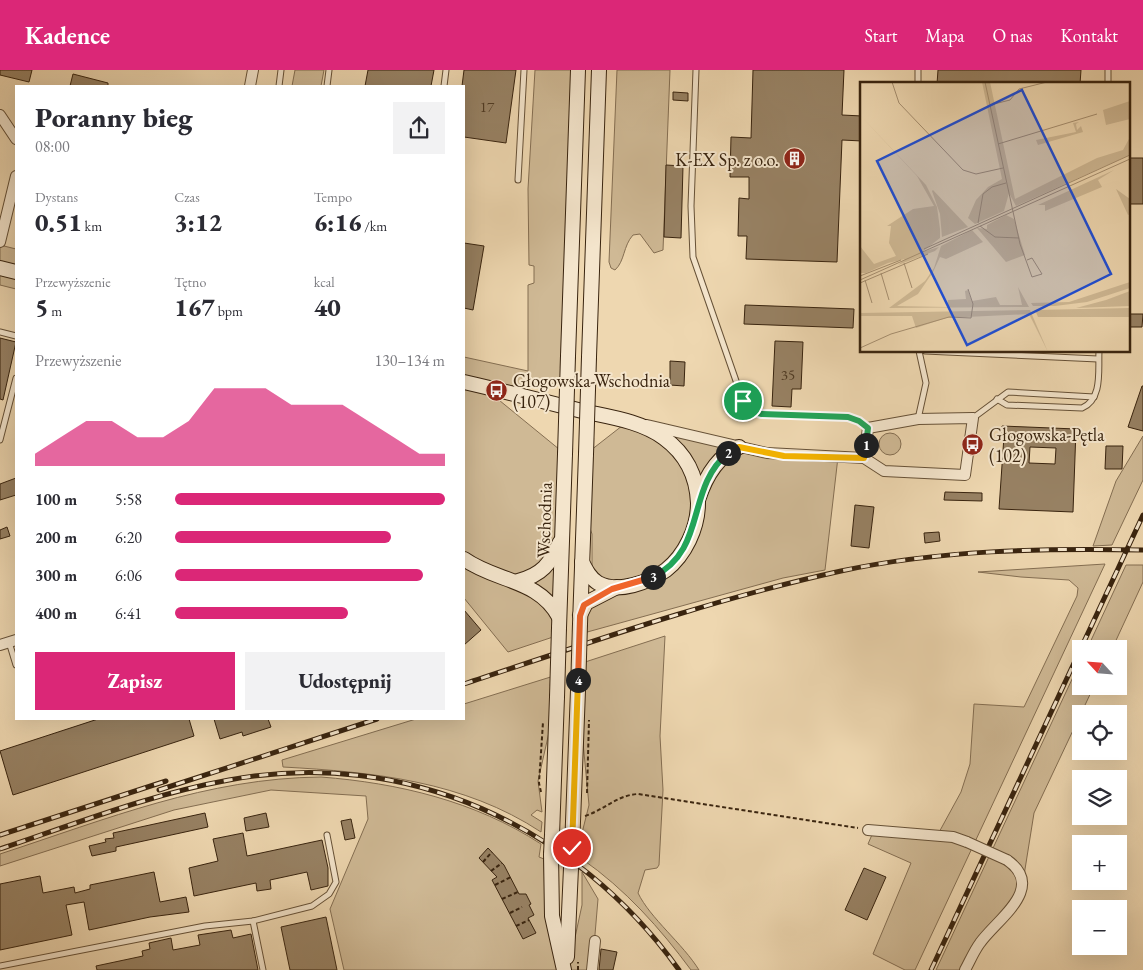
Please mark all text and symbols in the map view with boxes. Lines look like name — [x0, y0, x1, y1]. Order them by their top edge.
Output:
text: Kadence — [25, 20, 110, 51]
text: Start — [864, 24, 897, 47]
text: Mapa — [925, 24, 965, 47]
text: O nas — [993, 24, 1032, 47]
text: Kontakt — [1060, 24, 1118, 47]
inset map — [860, 82, 1130, 352]
house number: 17 — [480, 97, 495, 116]
text: Poranny bieg — [35, 99, 193, 135]
button: share — [393, 102, 445, 154]
text: 08:00 — [35, 136, 70, 157]
building icon: K-EX Sp. z o.o. — [783, 147, 807, 171]
place label: K-EX Sp. z o.o. — [675, 148, 779, 171]
text: Dystans — [35, 188, 78, 206]
text: Czas — [174, 188, 200, 206]
text: Tempo — [314, 188, 352, 206]
text: 0.51 — [35, 206, 82, 238]
text: 3:12 — [174, 206, 222, 238]
text: 6:16 — [314, 206, 361, 238]
text: km — [82, 217, 102, 235]
text: /km — [361, 217, 387, 235]
text: Przewyższenie — [35, 273, 111, 291]
text: Tętno — [174, 273, 206, 291]
text: kcal — [314, 273, 335, 291]
text: 5 — [35, 291, 49, 323]
text: 167 — [174, 291, 215, 323]
text: 40 — [314, 291, 341, 323]
text: m — [49, 302, 62, 320]
text: bpm — [215, 302, 243, 320]
text: Przewyższenie — [35, 350, 122, 371]
text: 130–134 m — [374, 350, 445, 371]
house number: 35 — [781, 365, 795, 384]
place label: Głogowska-Wschodnia (107) — [513, 369, 671, 413]
bus stop icon: Głogowska-Wschodnia (107) — [485, 378, 509, 402]
pin — [722, 380, 764, 422]
icon: arrive — [729, 387, 757, 415]
place label: Głogowska-Pętla (102) — [989, 423, 1105, 467]
pin: 1 — [854, 432, 878, 458]
bus stop icon: Głogowska-Pętla (102) — [961, 432, 985, 456]
text: 1 — [863, 436, 870, 454]
pin: 2 — [716, 440, 740, 466]
text: 2 — [725, 444, 732, 462]
street label: Wschodnia — [531, 481, 557, 558]
text: 100 m — [35, 489, 77, 510]
text: 5:58 — [115, 489, 142, 510]
text: 200 m — [35, 527, 77, 548]
text: 6:20 — [115, 527, 142, 548]
pin: 3 — [640, 564, 666, 590]
text: 300 m — [35, 565, 77, 586]
text: 6:06 — [115, 565, 142, 586]
text: 3 — [650, 568, 657, 586]
text: 400 m — [35, 603, 77, 624]
text: 6:41 — [115, 603, 142, 624]
north arrow — [1072, 640, 1128, 695]
map controls — [1072, 640, 1127, 955]
button: Zapisz — [35, 652, 235, 710]
button: Udostępnij — [245, 652, 445, 710]
pin: 4 — [566, 668, 590, 692]
text: 4 — [575, 671, 582, 689]
button: locate — [1072, 705, 1127, 760]
button: layers — [1072, 770, 1127, 825]
pin — [551, 827, 593, 869]
icon: check — [558, 834, 586, 862]
button: + — [1072, 835, 1127, 890]
button: − — [1072, 900, 1127, 955]

